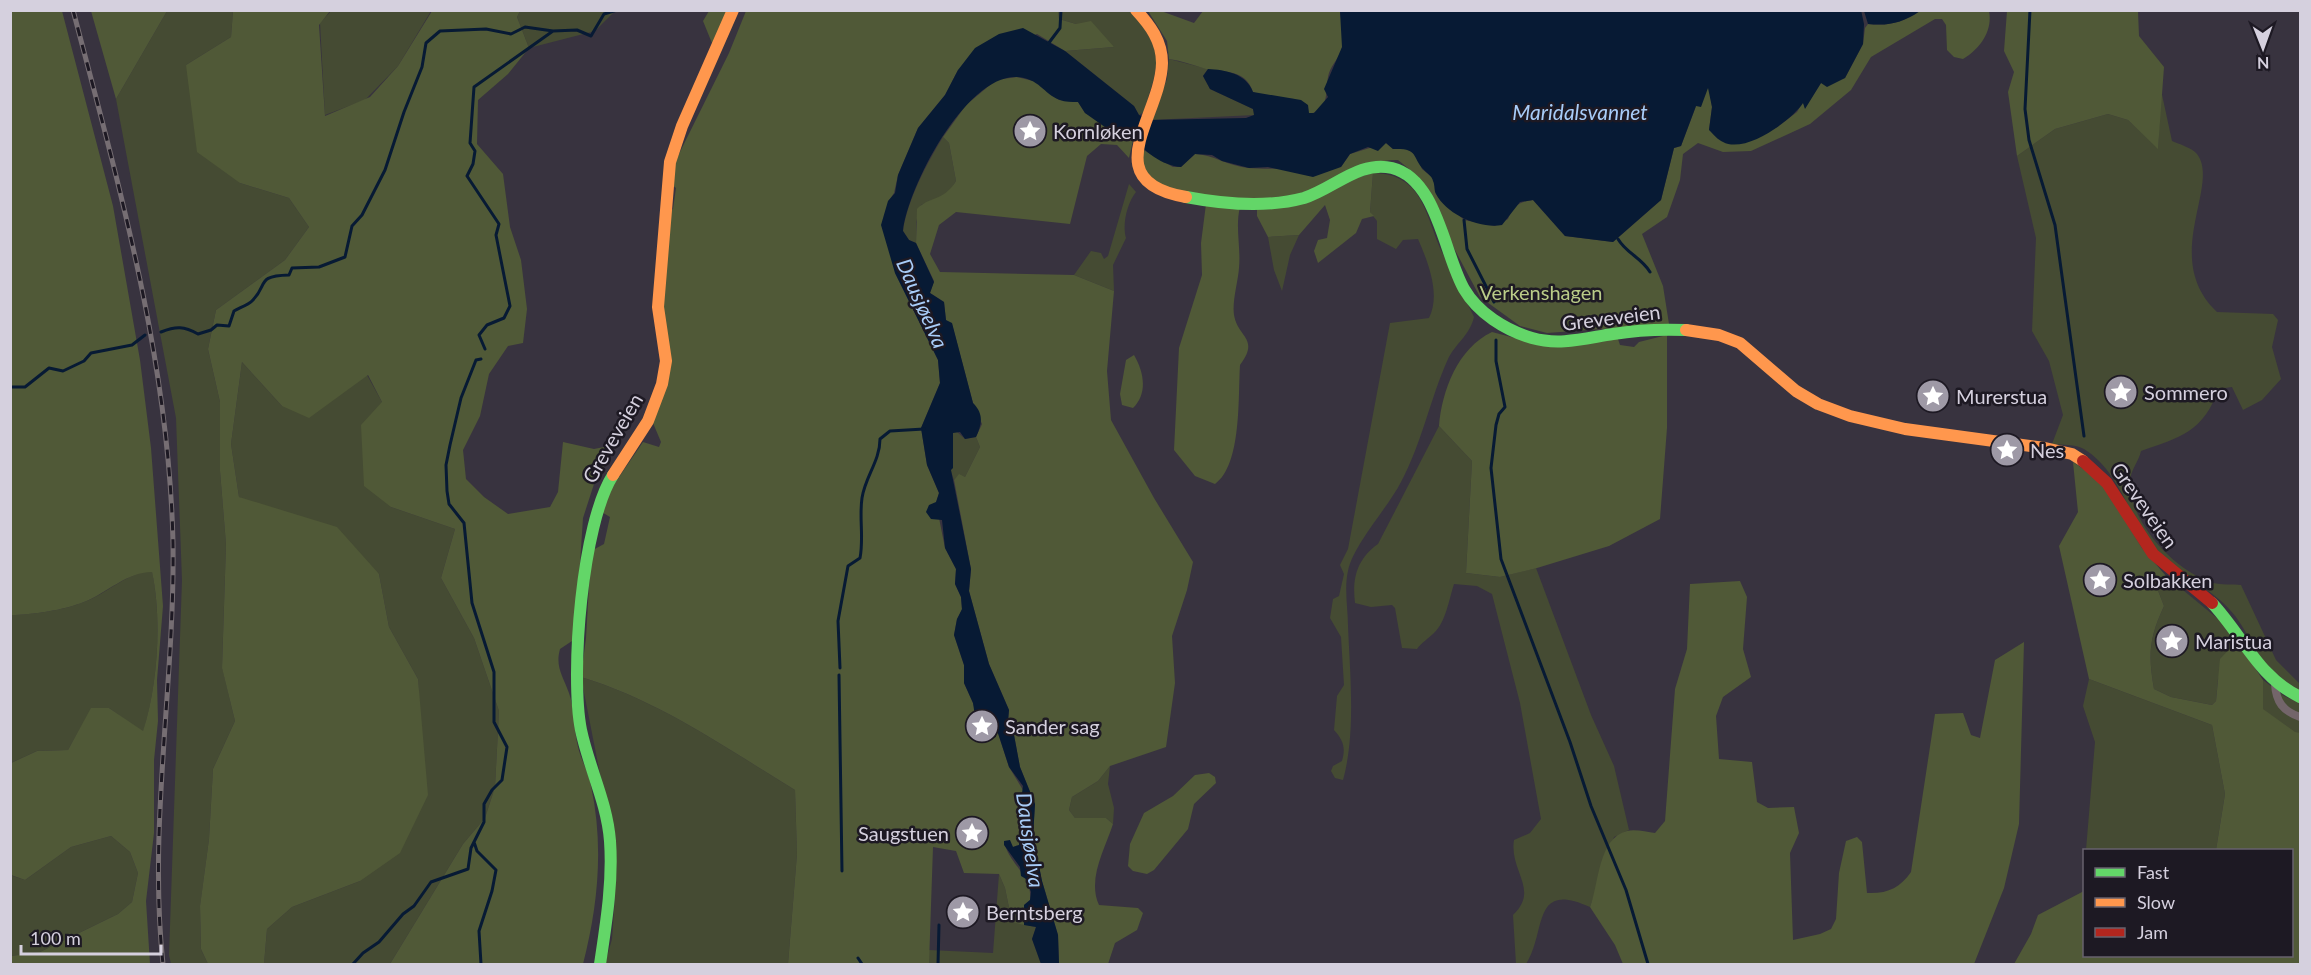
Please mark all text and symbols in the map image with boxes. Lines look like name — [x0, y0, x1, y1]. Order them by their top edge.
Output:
north arrow — [2233, 18, 2293, 78]
text: N — [2257, 54, 2270, 73]
water label: Maridalsvannet — [1512, 99, 1648, 124]
place icon: Kornløken — [1012, 113, 1048, 149]
place label: Kornløken — [1053, 119, 1143, 143]
water label: Dausjøelva — [892, 254, 954, 352]
park label: Verkenshagen — [1480, 280, 1602, 304]
street label: Greveveien — [1560, 299, 1662, 335]
place icon: Sommero — [2103, 374, 2139, 410]
place icon: Murerstua — [1915, 378, 1951, 414]
place label: Sommero — [2144, 380, 2228, 404]
place label: Murerstua — [1956, 384, 2047, 408]
street label: Greveveien — [577, 389, 647, 487]
place icon: Nes — [1989, 432, 2025, 468]
place label: Nes — [2030, 438, 2064, 462]
street label: Greveveien — [2107, 457, 2183, 553]
place icon: Solbakken — [2082, 562, 2118, 598]
place label: Solbakken — [2123, 568, 2212, 592]
place icon: Maristua — [2154, 623, 2190, 659]
place label: Maristua — [2195, 629, 2272, 653]
place icon: Sander sag — [964, 708, 1000, 744]
place label: Sander sag — [1005, 714, 1100, 738]
water label: Dausjøelva — [1012, 791, 1050, 889]
place icon: Saugstuen — [954, 815, 990, 851]
place label: Saugstuen — [858, 821, 949, 845]
legend — [2083, 849, 2293, 957]
text: Fast — [2137, 861, 2170, 883]
text: Slow — [2137, 891, 2175, 913]
place icon: Berntsberg — [945, 894, 981, 930]
place label: Berntsberg — [986, 900, 1083, 924]
scale bar — [21, 918, 160, 956]
text: Jam — [2137, 921, 2168, 943]
text: 100 m — [30, 927, 81, 949]

